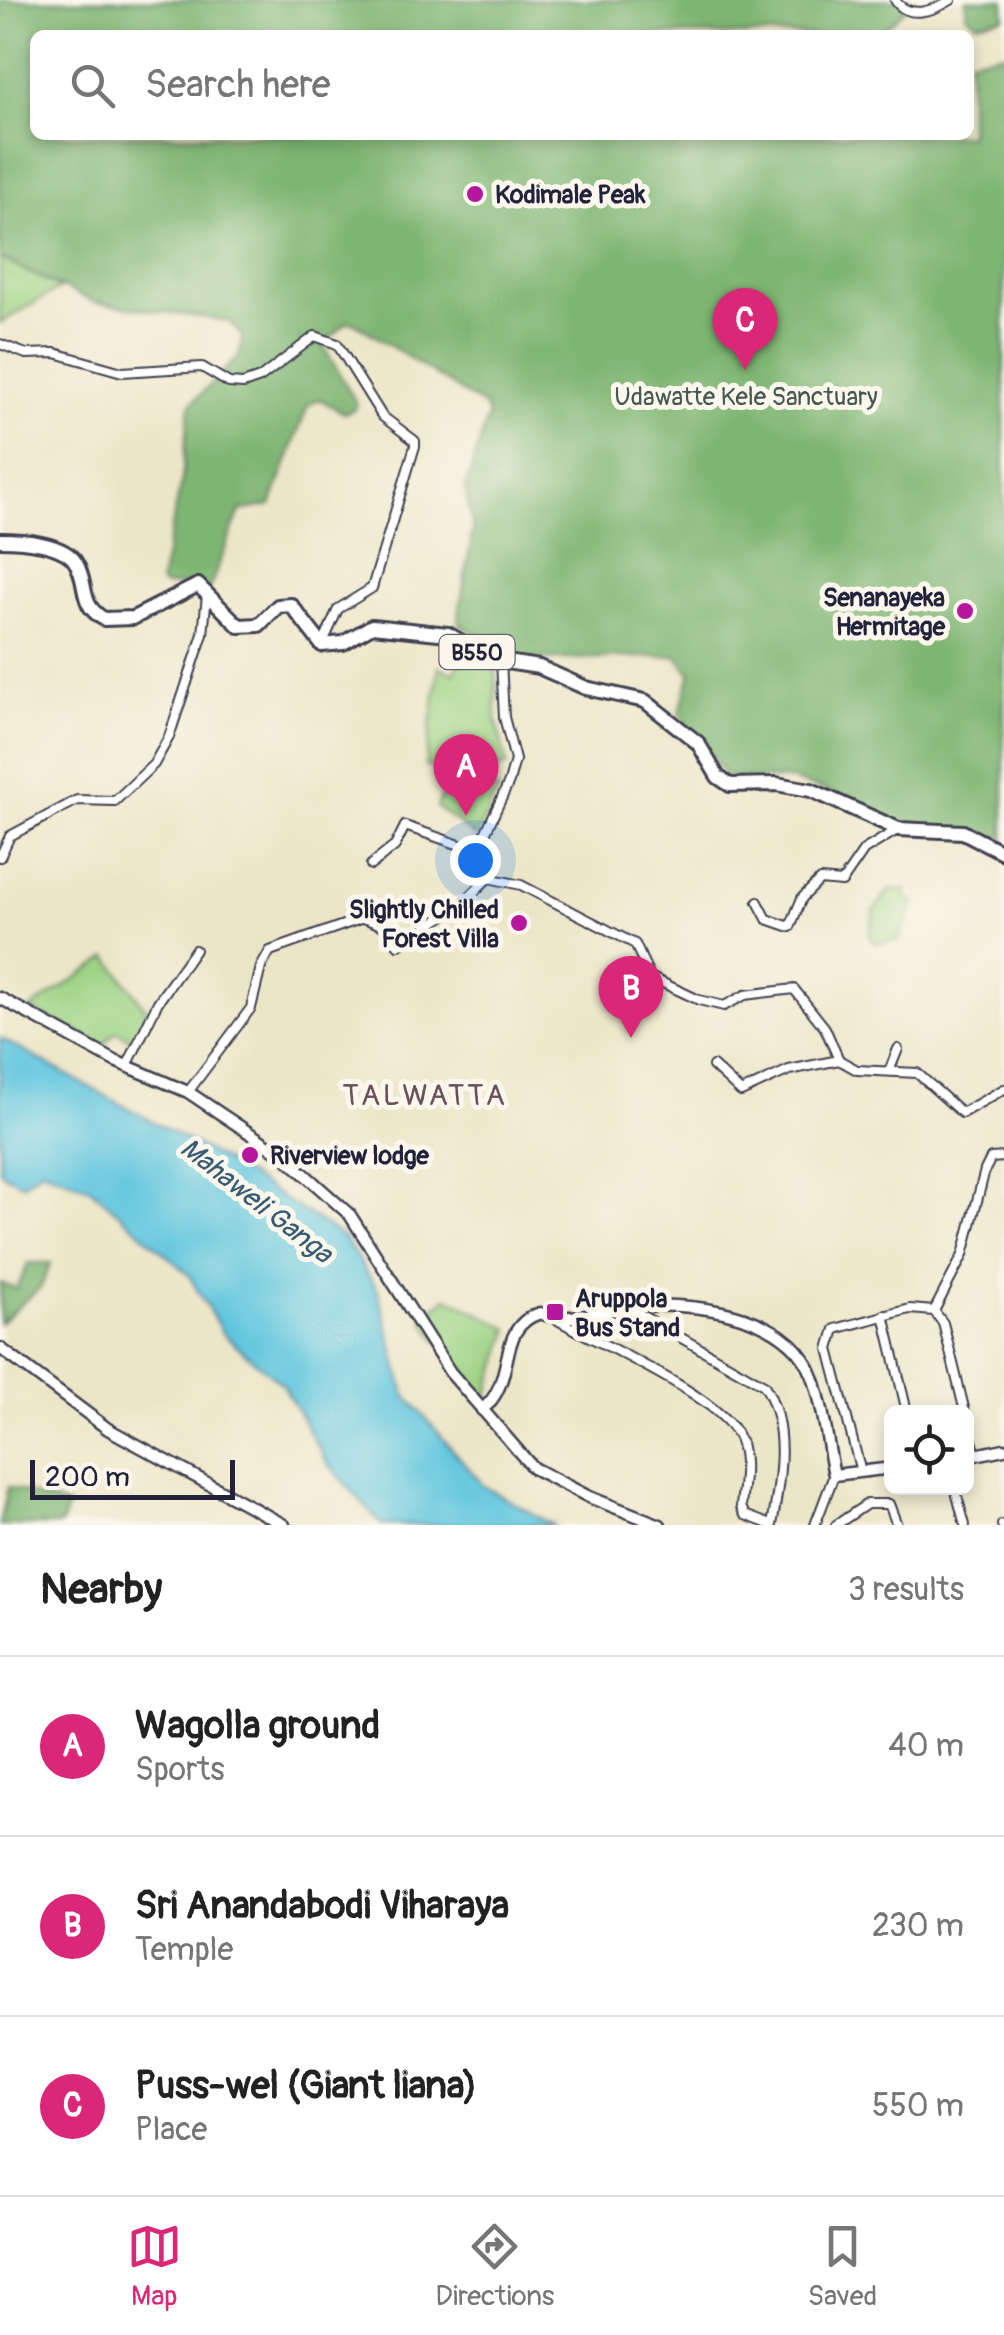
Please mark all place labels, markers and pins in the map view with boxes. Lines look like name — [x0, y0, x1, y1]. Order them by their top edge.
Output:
place label: Kodimale Peak — [495, 180, 646, 211]
marker: Kodimale Peak — [464, 183, 486, 205]
pin: C — [712, 288, 778, 370]
place label: Senanayeka Hermitage — [823, 583, 946, 643]
marker: Senanayeka Hermitage — [954, 600, 976, 622]
pin: A — [434, 734, 498, 816]
place label: Slightly Chilled Forest Villa — [349, 895, 499, 955]
marker: Slightly Chilled Forest Villa — [508, 912, 530, 934]
pin: B — [598, 956, 664, 1038]
place label: Riverview lodge — [270, 1141, 430, 1172]
marker: Riverview lodge — [239, 1144, 261, 1166]
place label: Aruppola Bus Stand — [575, 1284, 680, 1344]
marker: Aruppola Bus Stand — [544, 1301, 566, 1323]

